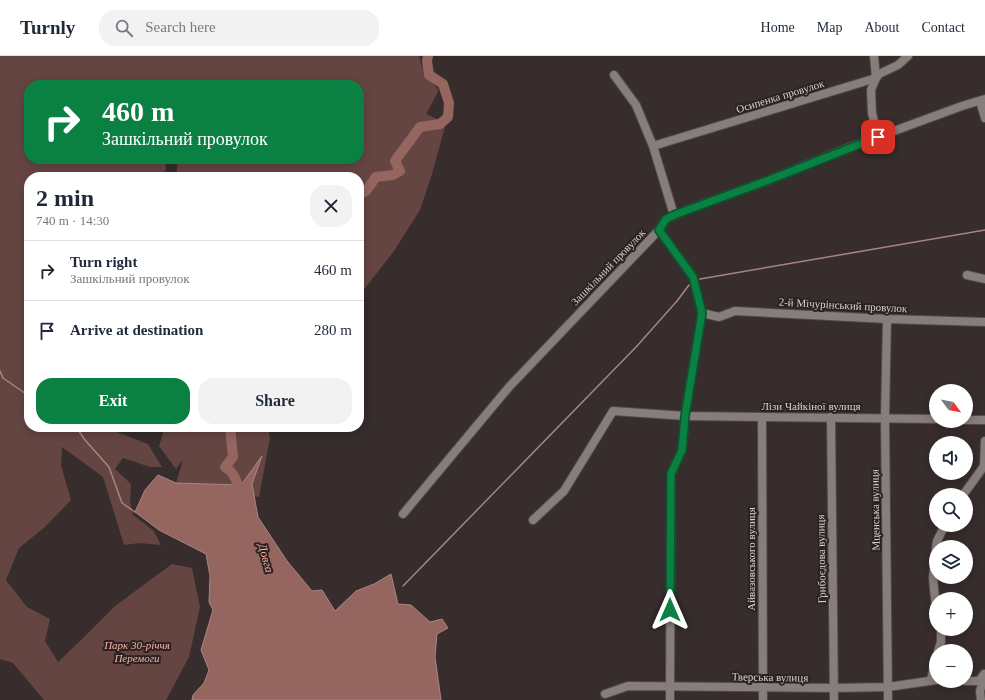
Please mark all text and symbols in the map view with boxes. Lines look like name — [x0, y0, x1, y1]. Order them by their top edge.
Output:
search box — [99, 10, 379, 46]
text: Turnly — [20, 17, 75, 38]
icon: search — [113, 17, 135, 39]
text: Search here — [145, 19, 216, 35]
text: Home — [761, 20, 795, 35]
text: Map — [817, 20, 842, 35]
text: About — [864, 20, 899, 35]
text: Contact — [921, 20, 965, 35]
street label: Осипенка провулок — [735, 77, 826, 115]
icon: right — [36, 96, 88, 148]
text: 460 m — [102, 96, 174, 127]
pin — [861, 120, 895, 154]
icon: arrive — [867, 126, 889, 148]
text: Зашкільний провулок — [102, 129, 268, 149]
text: 2 min — [36, 185, 94, 211]
button: close — [310, 185, 352, 227]
text: 740 m · 14:30 — [36, 213, 109, 228]
street label: Зашкільний провулок — [569, 226, 648, 308]
text: Turn right — [70, 254, 137, 270]
icon: right — [36, 260, 58, 282]
text: 460 m — [314, 262, 352, 278]
text: Зашкільний провулок — [70, 271, 190, 286]
street label: 2-й Мічурінський провулок — [778, 296, 908, 314]
icon: arrive — [36, 320, 58, 342]
text: Arrive at destination — [70, 322, 203, 338]
text: 280 m — [314, 322, 352, 338]
button: Exit — [36, 378, 190, 424]
button: Share — [198, 378, 352, 424]
north arrow — [929, 384, 973, 428]
map controls — [929, 384, 973, 688]
street label: Лізи Чайкіної вулиця — [761, 400, 861, 412]
button: sound — [929, 436, 973, 480]
street label: Мценська вулиця — [868, 469, 882, 551]
button: search — [929, 488, 973, 532]
street label: Айвазовського вулиця — [745, 507, 757, 611]
street label: Грибоєдова вулиця — [814, 514, 828, 604]
button: layers — [929, 540, 973, 584]
water label: Довга — [255, 541, 277, 574]
position arrow — [649, 589, 691, 631]
button: + — [929, 592, 973, 636]
park label: Парк 30-річчя Перемоги — [103, 639, 170, 664]
button: − — [929, 644, 973, 688]
street label: Тверська вулиця — [732, 670, 808, 684]

